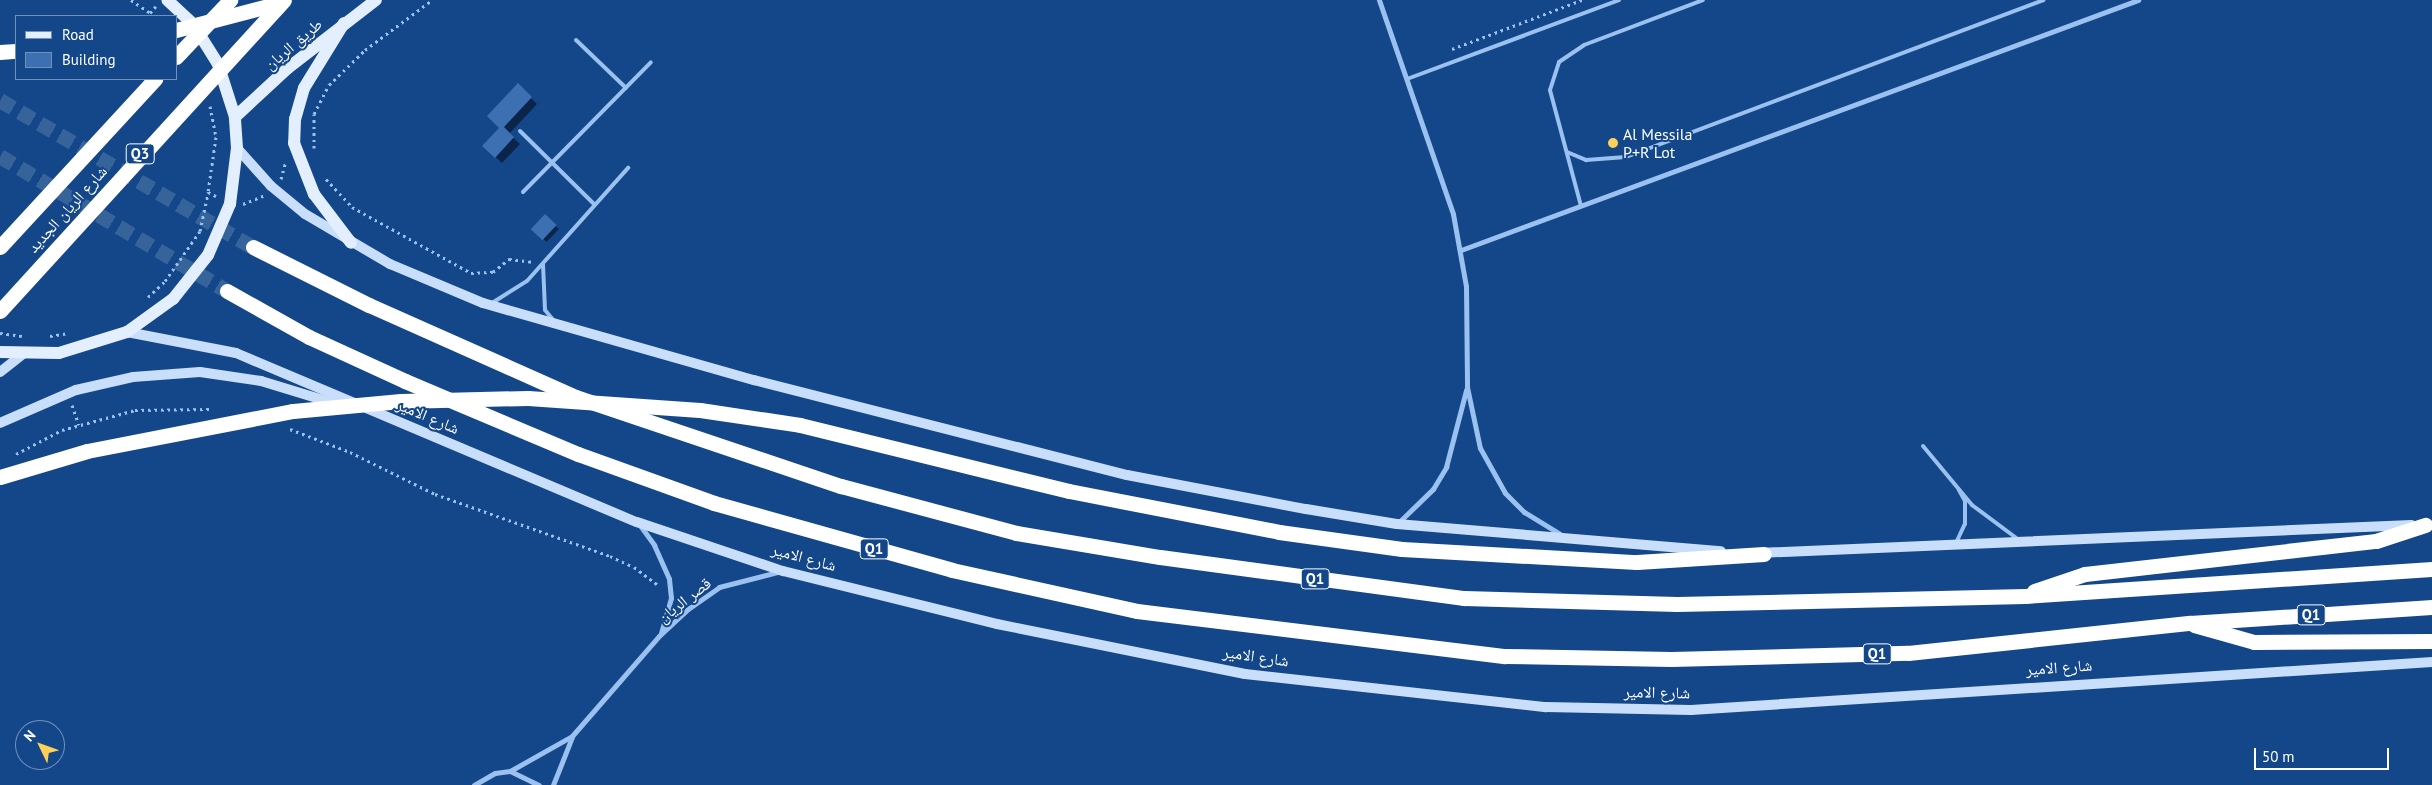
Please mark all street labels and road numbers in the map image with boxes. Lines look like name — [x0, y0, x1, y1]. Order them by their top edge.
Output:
street label: طريق الريان — [260, 14, 326, 74]
road number: Q3 — [125, 142, 155, 166]
street label: شارع الريان الجديد — [23, 162, 111, 256]
street label: شارع الامير — [394, 394, 462, 438]
road number: Q1 — [859, 536, 889, 562]
street label: شارع الامير — [769, 539, 839, 575]
road number: Q1 — [1300, 566, 1330, 592]
street label: قصر الريان — [653, 573, 715, 627]
road number: Q1 — [2296, 602, 2326, 628]
street label: شارع الامير — [1222, 642, 1290, 670]
road number: Q1 — [1862, 642, 1892, 666]
street label: شارع الامير — [2025, 655, 2093, 679]
street label: شارع الامير — [1624, 682, 1690, 702]

